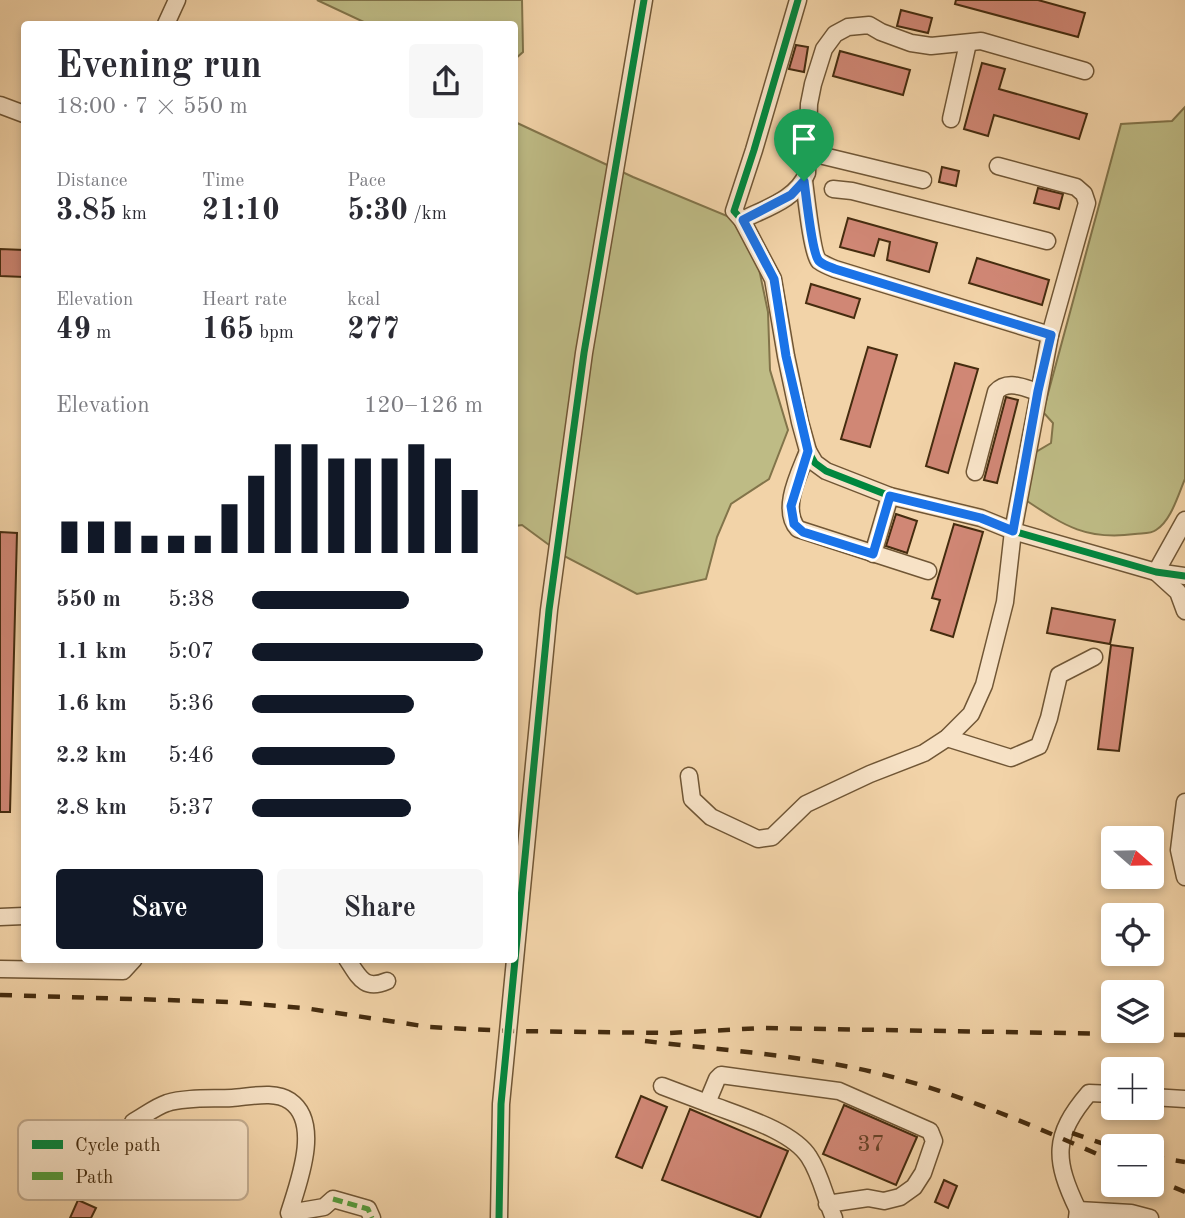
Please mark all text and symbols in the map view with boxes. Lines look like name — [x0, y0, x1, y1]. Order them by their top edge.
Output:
button: share — [409, 44, 483, 118]
text: Evening run — [56, 48, 262, 86]
text: 18:00 · 7 × 550 m — [56, 95, 248, 118]
pin — [774, 109, 834, 181]
icon: arrive — [785, 120, 823, 158]
text: Distance — [56, 172, 128, 191]
text: Time — [202, 172, 244, 191]
text: Pace — [347, 172, 386, 191]
text: 3.85 — [56, 196, 117, 226]
text: 21:10 — [202, 196, 280, 226]
text: 5:30 — [347, 196, 408, 226]
text: km — [117, 205, 147, 224]
text: /km — [408, 205, 447, 224]
text: Elevation — [56, 291, 133, 310]
text: Heart rate — [202, 291, 287, 310]
text: kcal — [347, 291, 380, 310]
text: 49 — [56, 315, 91, 345]
text: 165 — [202, 315, 254, 345]
text: 277 — [347, 315, 400, 345]
text: m — [91, 324, 111, 343]
text: bpm — [254, 324, 294, 343]
text: Elevation — [56, 394, 150, 417]
text: 120–126 m — [364, 394, 483, 417]
text: 550 m — [56, 588, 121, 611]
text: 5:38 — [168, 588, 214, 611]
text: 1.1 km — [56, 640, 127, 663]
text: 5:07 — [168, 640, 214, 663]
text: 1.6 km — [56, 692, 127, 715]
text: 5:36 — [168, 692, 214, 715]
text: 2.2 km — [56, 744, 127, 767]
text: 5:46 — [168, 744, 214, 767]
text: 2.8 km — [56, 796, 127, 819]
text: 5:37 — [168, 796, 214, 819]
north arrow — [1101, 826, 1164, 889]
map controls — [1101, 826, 1164, 1197]
button: Save — [56, 869, 263, 949]
button: Share — [277, 869, 483, 949]
button: locate — [1101, 903, 1164, 966]
button: layers — [1101, 980, 1164, 1043]
button: + — [1101, 1057, 1164, 1120]
legend — [18, 1120, 248, 1200]
house number: 37 — [857, 1133, 885, 1157]
button: − — [1101, 1134, 1164, 1197]
text: Cycle path — [75, 1137, 161, 1156]
text: Path — [75, 1169, 113, 1188]

